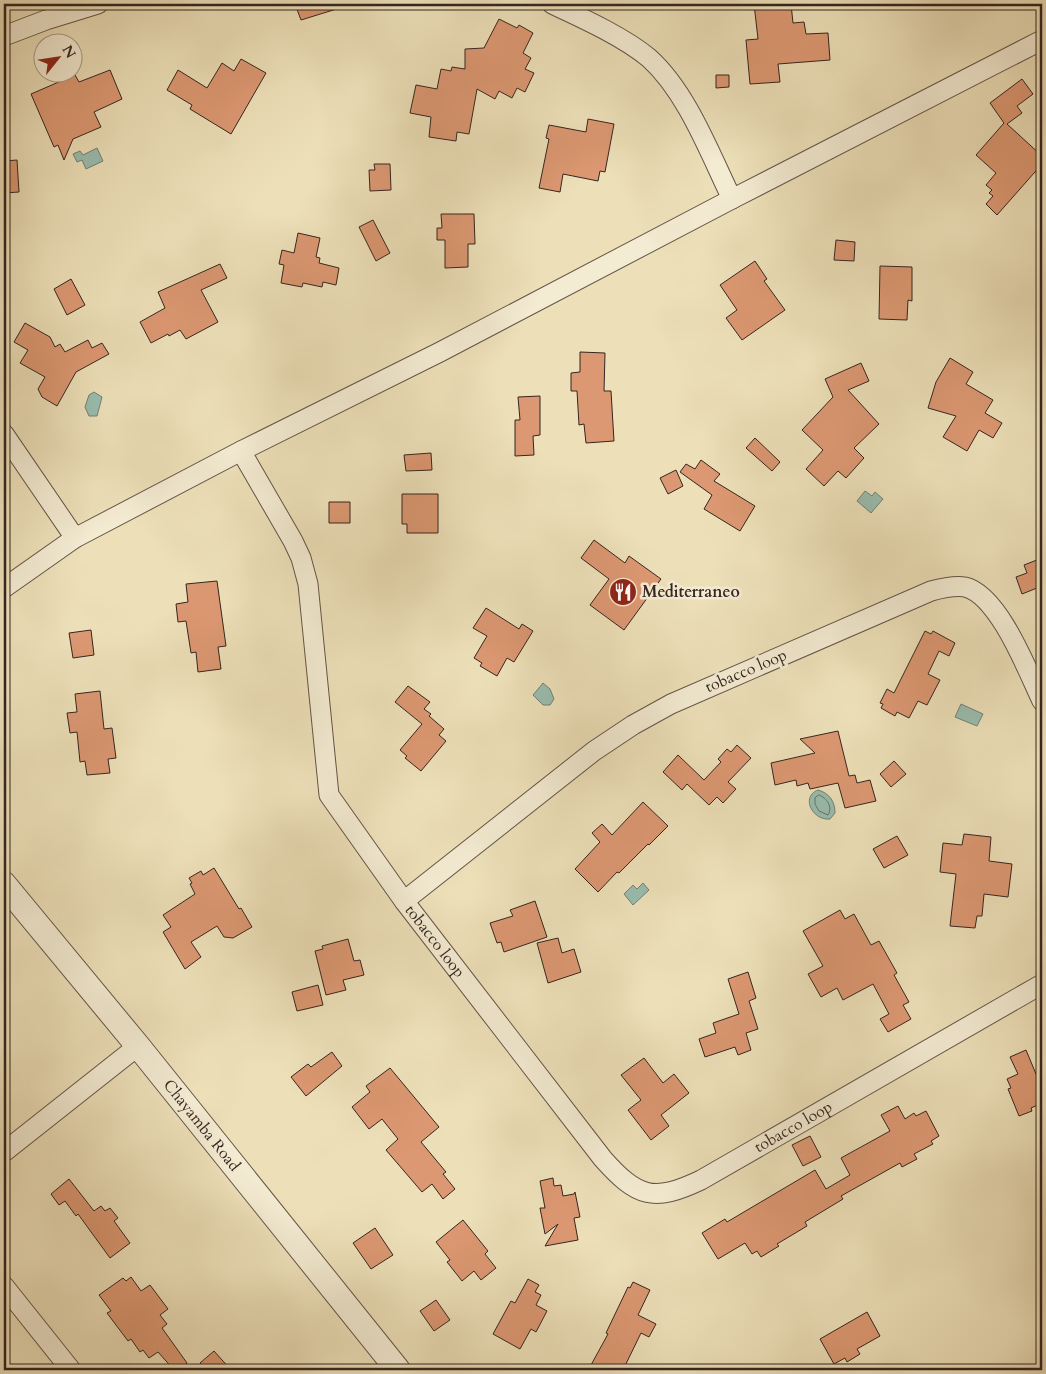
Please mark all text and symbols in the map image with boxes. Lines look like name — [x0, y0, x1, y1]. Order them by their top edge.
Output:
north arrow — [32, 32, 82, 82]
text: N — [58, 42, 80, 62]
restaurant icon: Mediterraneo — [608, 577, 638, 607]
place label: Mediterraneo — [642, 581, 740, 603]
street label: tobacco loop — [702, 644, 790, 698]
street label: tobacco loop — [400, 900, 470, 982]
street label: Chayamba Road — [158, 1075, 246, 1176]
street label: tobacco loop — [750, 1096, 836, 1158]

